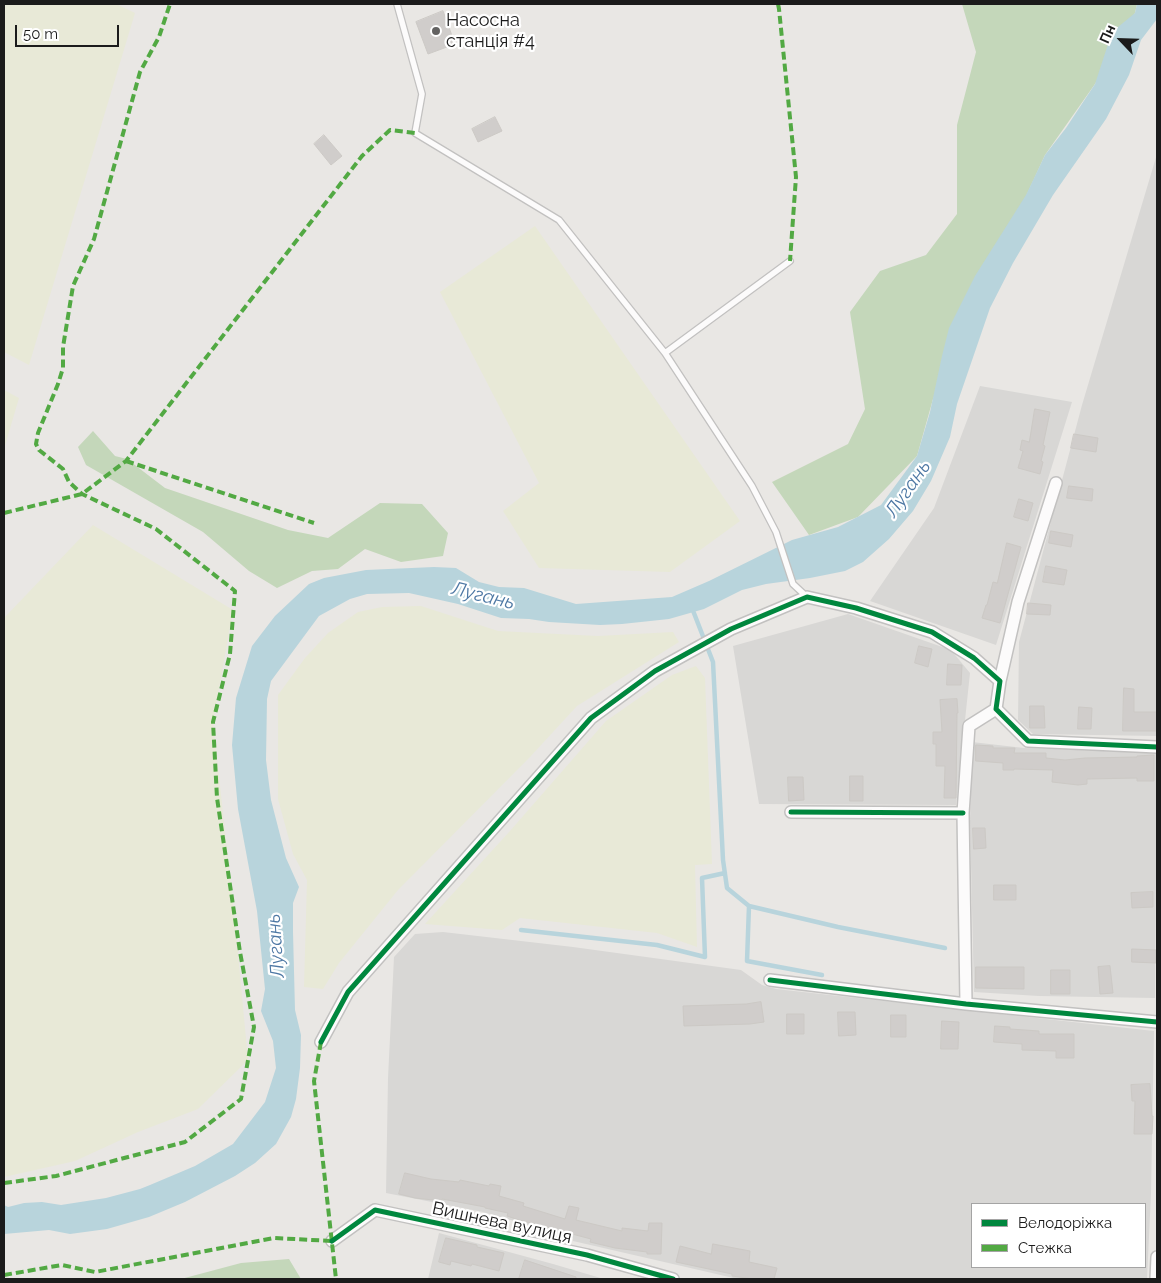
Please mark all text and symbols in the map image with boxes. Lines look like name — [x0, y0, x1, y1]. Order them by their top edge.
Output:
place label: Насосна станція #4 — [446, 10, 535, 52]
scale bar — [18, 15, 121, 47]
north arrow — [1096, 15, 1146, 65]
text: Пн — [1096, 22, 1118, 46]
text: 50 m — [23, 25, 58, 43]
marker: Насосна станція #4 — [430, 25, 442, 37]
water label: Лугань — [880, 456, 936, 522]
water label: Лугань — [449, 577, 517, 615]
water label: Лугань — [262, 913, 290, 979]
street label: Вишнева вулиця — [430, 1198, 574, 1248]
legend — [971, 1203, 1146, 1268]
text: Велодоріжка — [1018, 1214, 1112, 1232]
text: Стежка — [1018, 1239, 1072, 1257]

